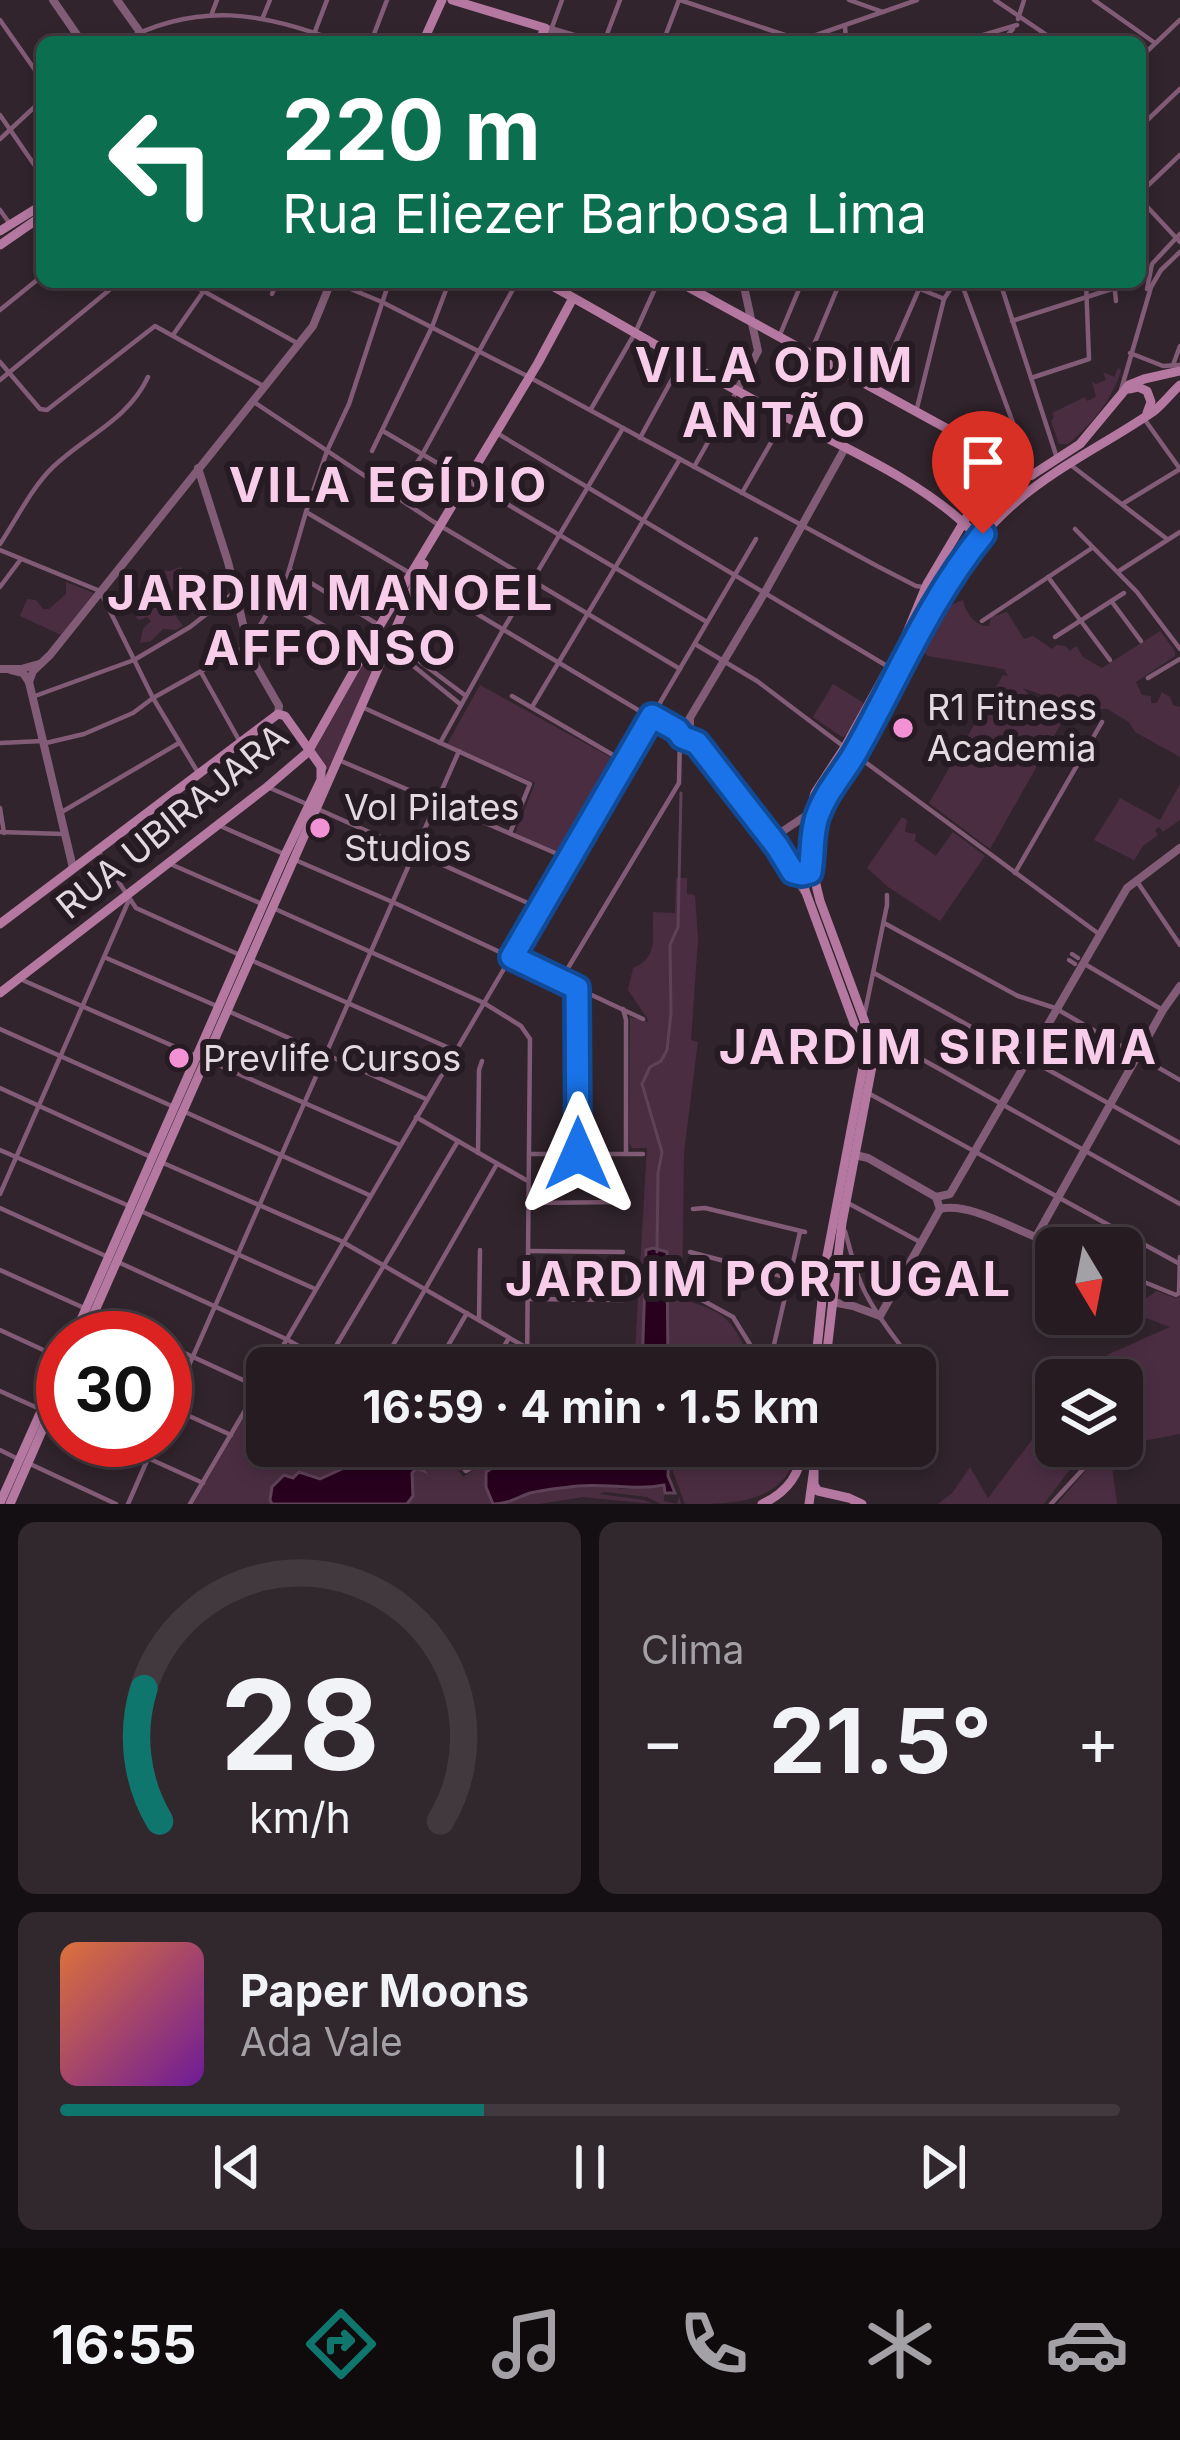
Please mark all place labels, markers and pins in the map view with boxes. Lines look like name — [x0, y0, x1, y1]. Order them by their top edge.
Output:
pin — [932, 411, 1034, 534]
place label: R1 Fitness Academia — [927, 685, 1097, 770]
marker: R1 Fitness Academia — [890, 715, 916, 741]
place label: Vol Pilates Studios — [344, 785, 520, 870]
marker: Vol Pilates Studios — [307, 815, 333, 841]
place label: Prevlife Cursos — [203, 1036, 461, 1080]
marker: Prevlife Cursos — [166, 1045, 192, 1071]

